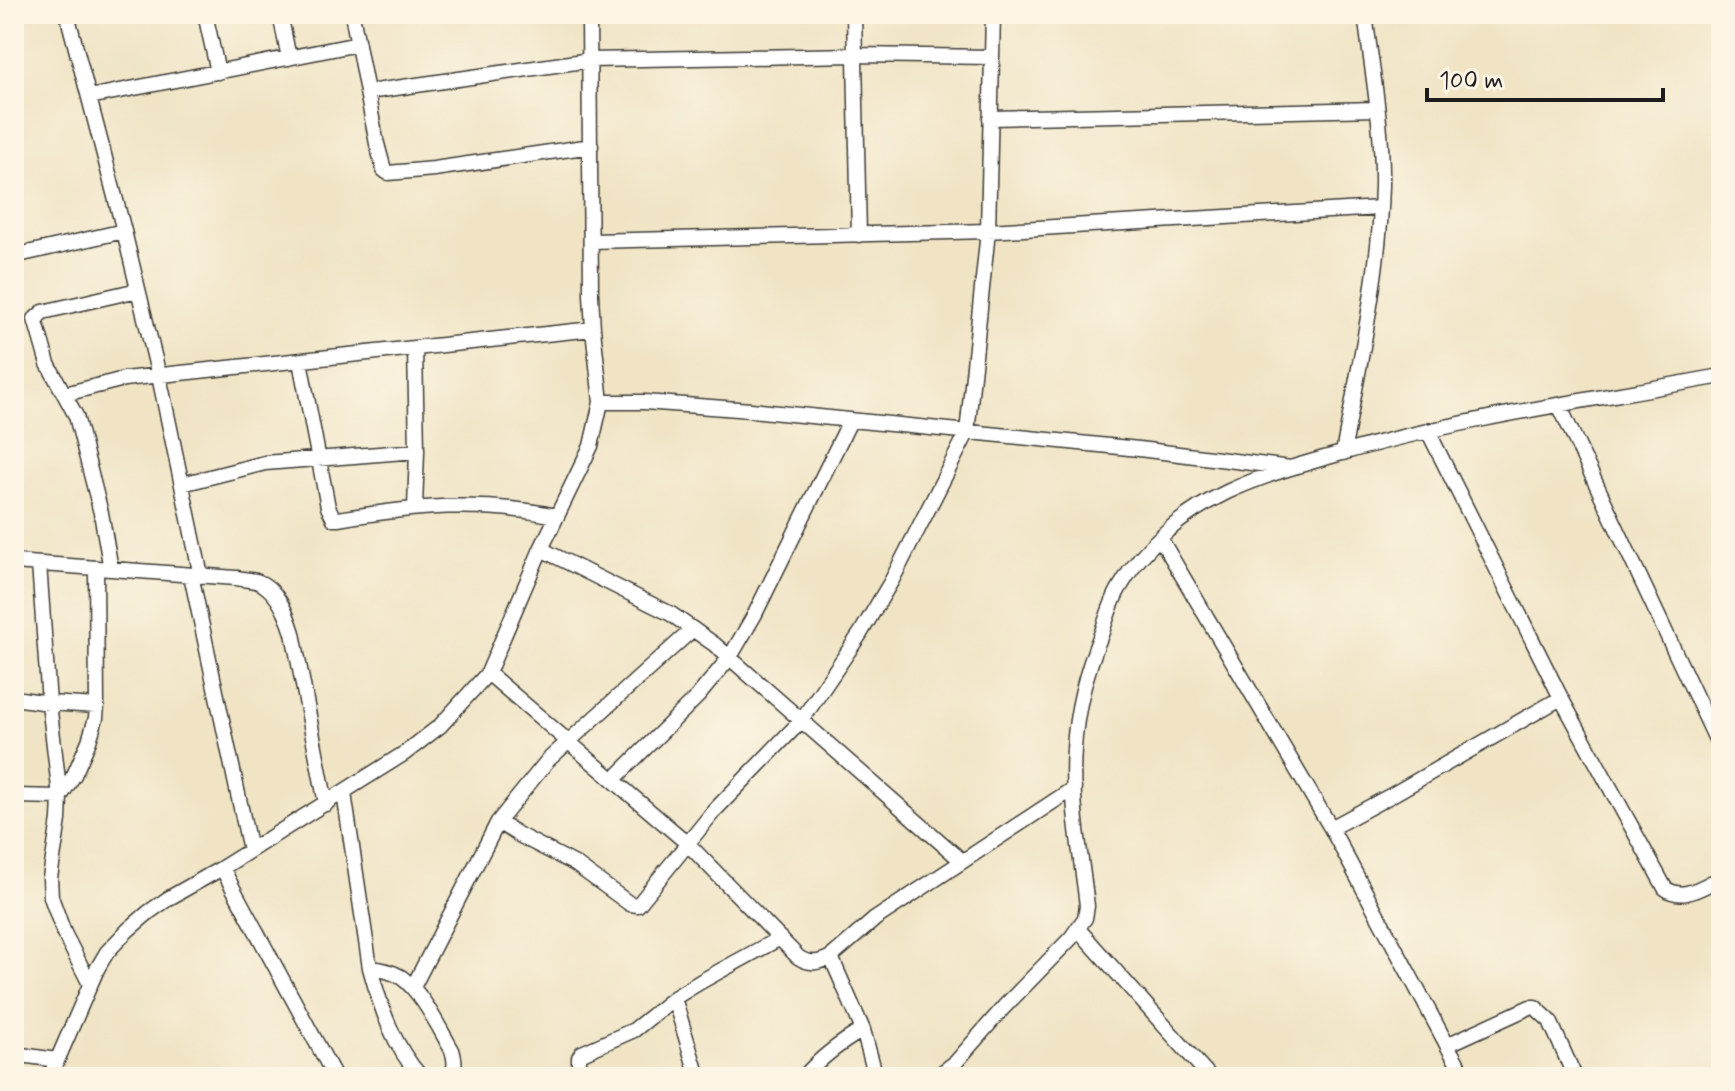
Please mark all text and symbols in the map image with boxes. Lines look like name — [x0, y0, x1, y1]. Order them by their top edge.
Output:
scale bar — [1427, 52, 1663, 102]
text: 100 m — [1439, 66, 1503, 97]

